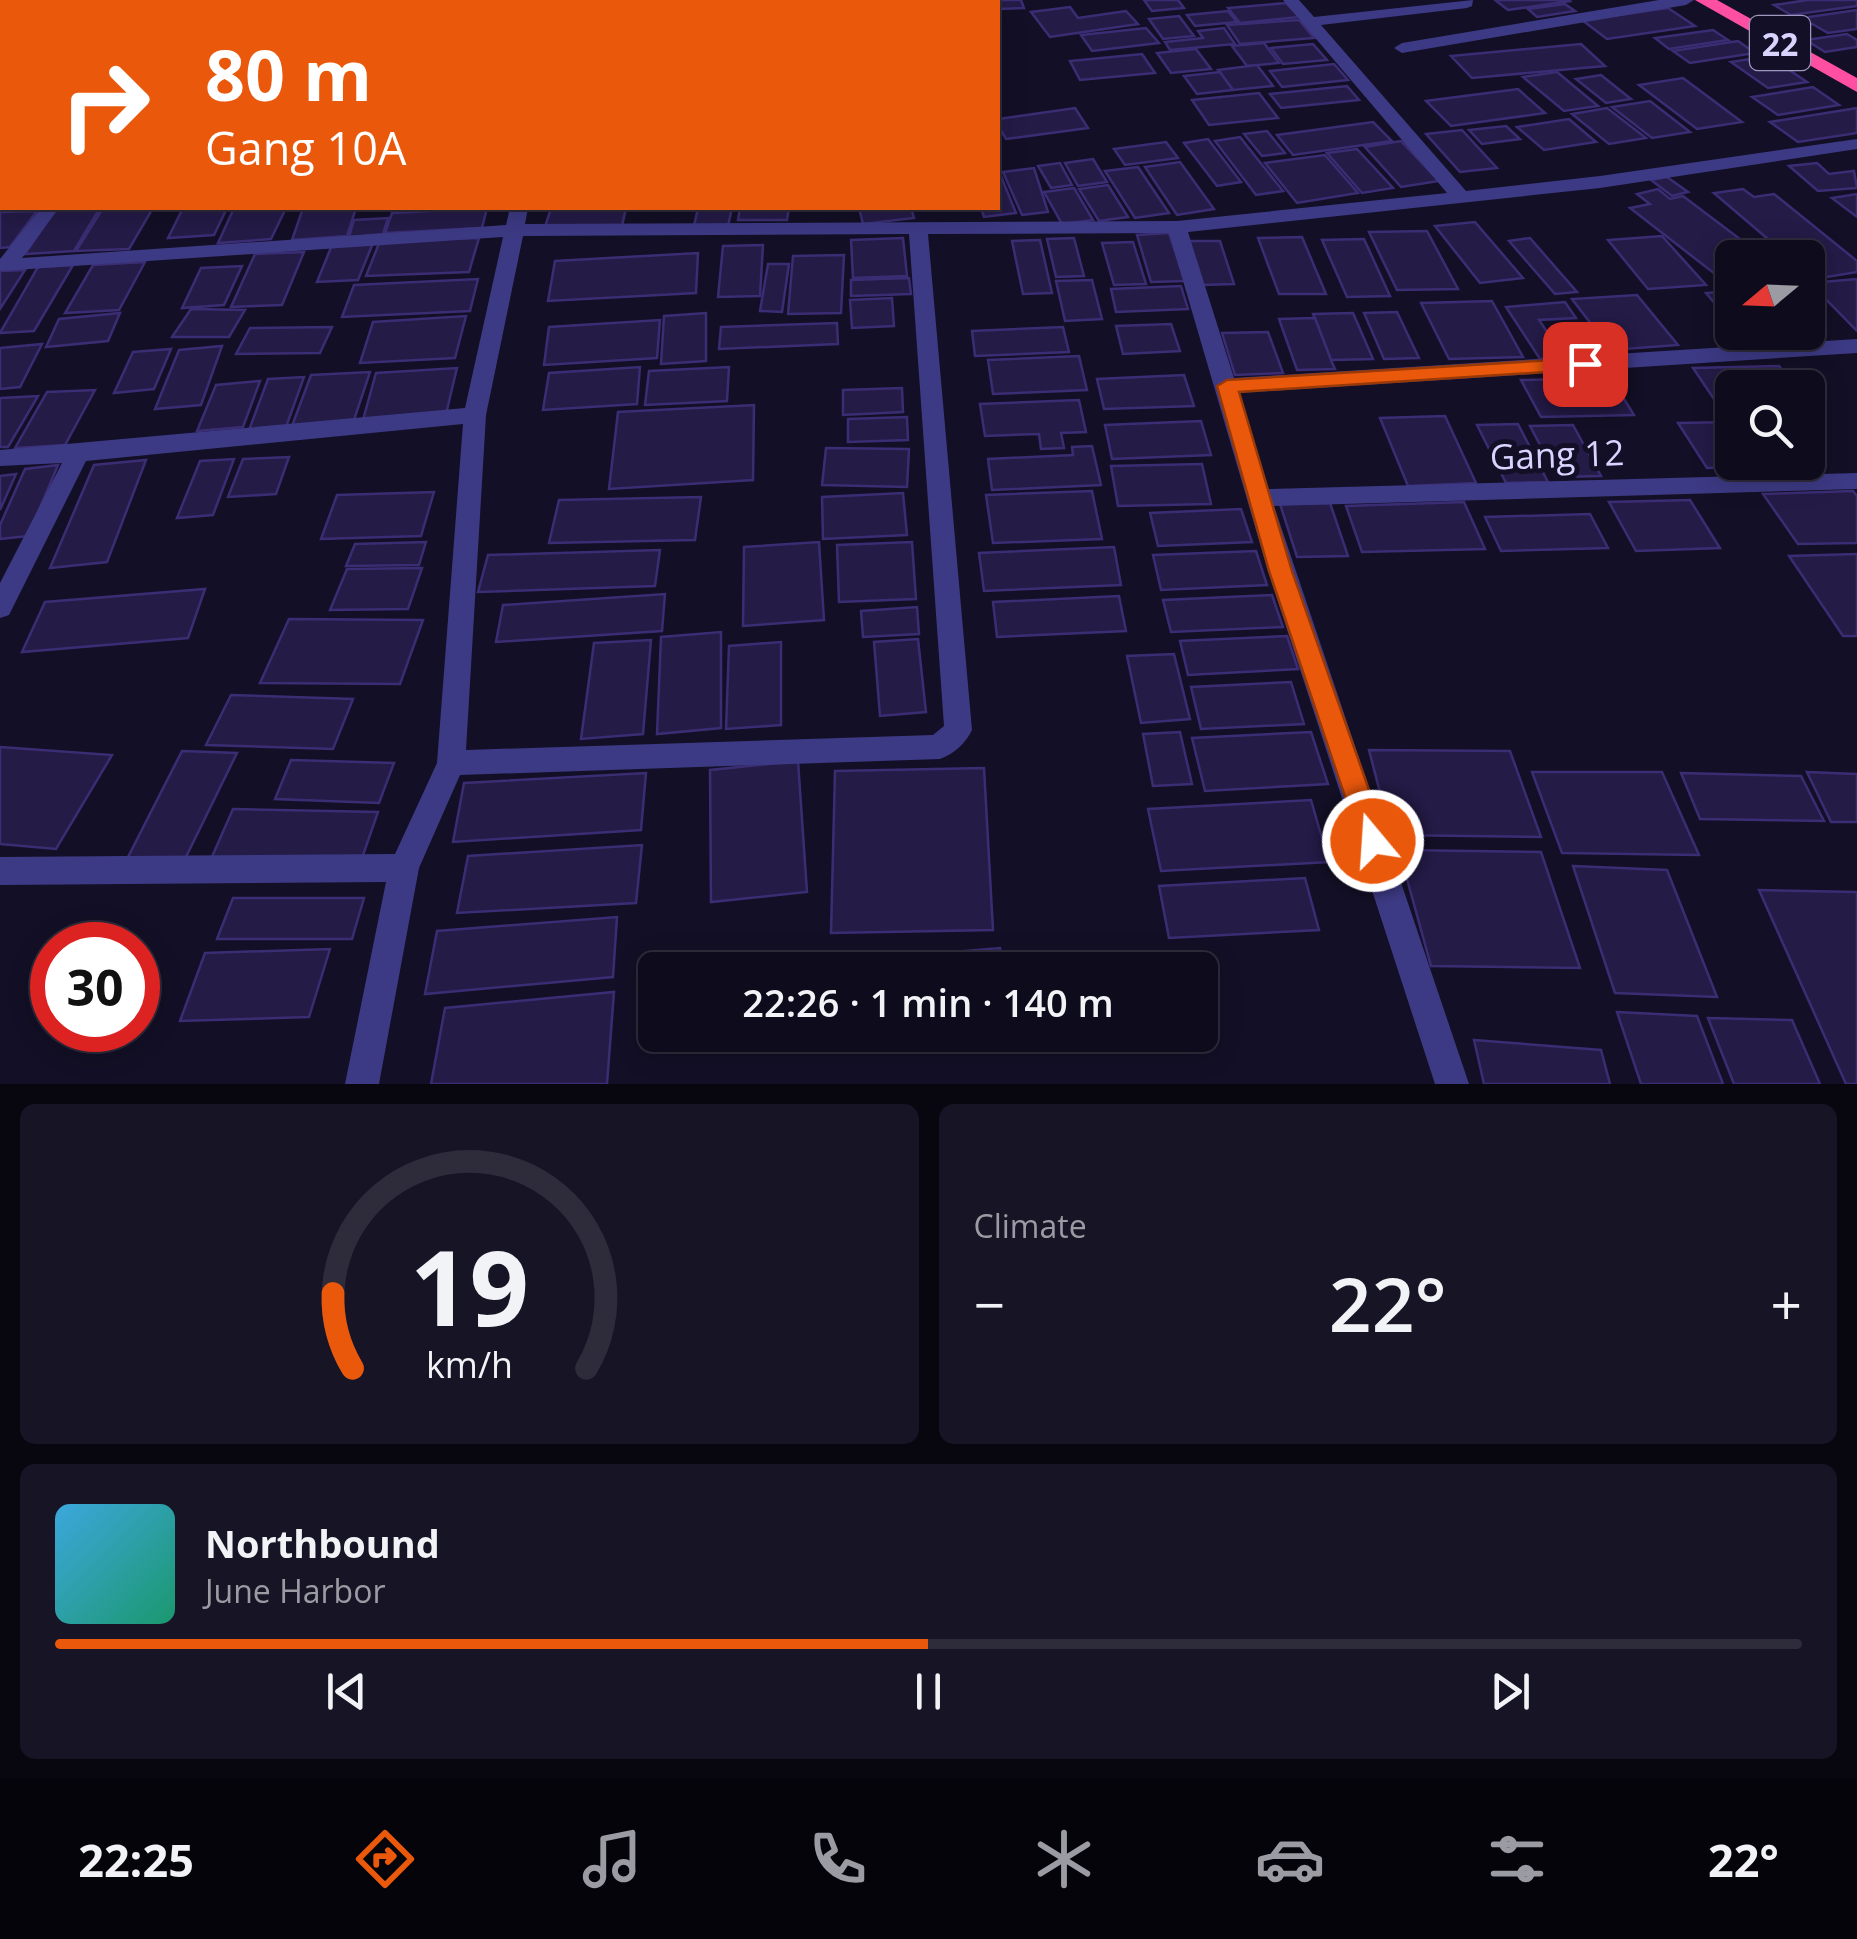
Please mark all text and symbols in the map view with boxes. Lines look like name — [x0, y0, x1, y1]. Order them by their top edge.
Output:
road number: 22 — [1750, 16, 1810, 70]
text: 80 m — [205, 26, 372, 122]
icon: right — [40, 40, 170, 170]
text: Gang 10A — [205, 117, 406, 178]
north arrow — [1715, 240, 1825, 350]
map controls — [1715, 240, 1825, 480]
pin — [1543, 322, 1628, 407]
icon: arrive — [1558, 337, 1613, 392]
button: search — [1715, 370, 1825, 480]
street label: Gang 12 — [1489, 428, 1625, 480]
position arrow — [1321, 789, 1425, 893]
speed limit sign: 30 — [30, 922, 160, 1052]
text: 22:26 · 1 min · 140 m — [742, 976, 1114, 1028]
text: Climate — [974, 1204, 1087, 1247]
text: 19 — [410, 1215, 529, 1356]
text: 22° — [1329, 1252, 1447, 1354]
text: − — [974, 1266, 1005, 1341]
text: + — [1771, 1266, 1802, 1341]
text: km/h — [426, 1340, 513, 1388]
text: Northbound — [205, 1517, 440, 1569]
text: June Harbor — [205, 1569, 385, 1612]
icon: previous — [319, 1664, 374, 1719]
icon: pause — [901, 1664, 956, 1719]
icon: next — [1483, 1664, 1538, 1719]
icon: directions — [350, 1824, 420, 1894]
icon: music — [577, 1824, 647, 1894]
icon: phone — [803, 1824, 873, 1894]
icon: climate — [1029, 1824, 1099, 1894]
icon: car — [1255, 1824, 1325, 1894]
icon: filters — [1482, 1824, 1552, 1894]
text: 22:25 — [78, 1829, 194, 1890]
text: 22° — [1708, 1829, 1779, 1890]

